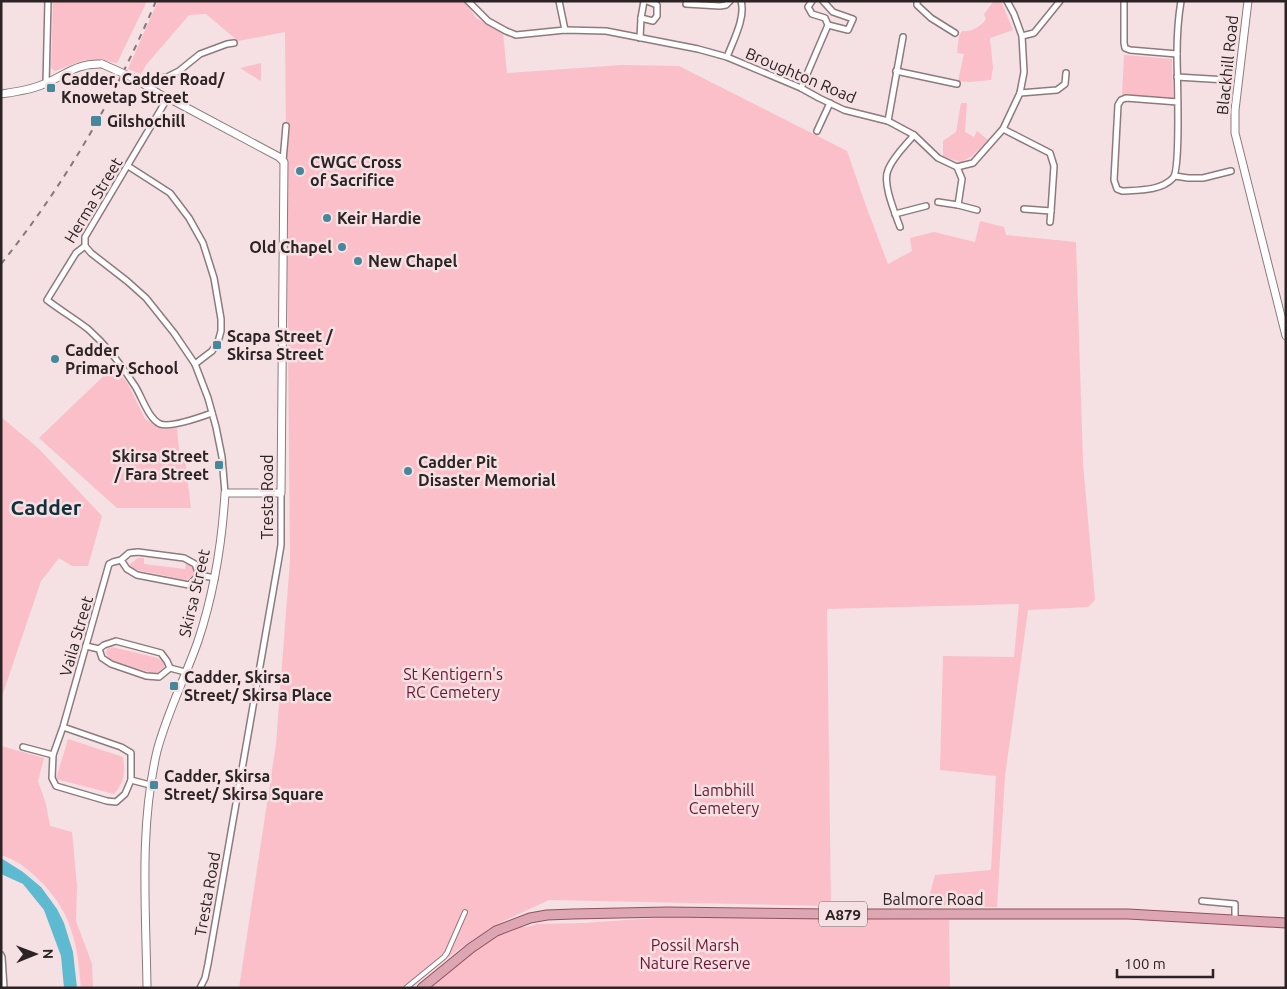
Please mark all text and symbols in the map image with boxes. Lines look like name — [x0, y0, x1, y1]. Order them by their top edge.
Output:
street label: Blackhill Road — [1213, 14, 1241, 116]
street label: Broughton Road — [743, 44, 859, 106]
place label: Cadder, Cadder Road/ Knowetap Street — [61, 70, 226, 106]
marker: Cadder, Cadder Road/ Knowetap Street — [45, 82, 57, 94]
place label: Gilshochill — [107, 112, 185, 130]
marker: Gilshochill — [89, 114, 103, 128]
street label: Herma Street — [60, 153, 126, 246]
place label: CWGC Cross of Sacrifice — [310, 153, 402, 189]
marker: CWGC Cross of Sacrifice — [294, 165, 306, 177]
place label: Keir Hardie — [337, 209, 421, 227]
marker: Keir Hardie — [321, 212, 333, 224]
place label: Old Chapel — [249, 238, 332, 256]
marker: Old Chapel — [336, 241, 348, 253]
place label: New Chapel — [368, 252, 458, 270]
marker: New Chapel — [352, 255, 364, 267]
place label: Scapa Street / Skirsa Street — [227, 327, 334, 363]
marker: Scapa Street / Skirsa Street — [211, 339, 223, 351]
place label: Cadder Primary School — [65, 341, 179, 377]
marker: Cadder Primary School — [49, 353, 61, 365]
place label: Skirsa Street / Fara Street — [112, 447, 209, 483]
place label: Cadder Pit Disaster Memorial — [418, 453, 556, 489]
street label: Tresta Road — [258, 454, 276, 540]
marker: Skirsa Street / Fara Street — [213, 459, 225, 471]
marker: Cadder Pit Disaster Memorial — [402, 465, 414, 477]
district label: Cadder — [11, 495, 82, 519]
street label: Skirsa Street — [175, 546, 213, 639]
street label: Vaila Street — [56, 593, 96, 678]
park label: St Kentigern's RC Cemetery — [403, 665, 503, 701]
place label: Cadder, Skirsa Street/ Skirsa Place — [184, 668, 332, 704]
marker: Cadder, Skirsa Street/ Skirsa Place — [168, 680, 180, 692]
place label: Cadder, Skirsa Street/ Skirsa Square — [164, 767, 324, 803]
marker: Cadder, Skirsa Street/ Skirsa Square — [148, 779, 160, 791]
park label: Lambhill Cemetery — [689, 781, 760, 817]
street label: Tresta Road — [191, 850, 223, 938]
street label: Balmore Road — [882, 890, 984, 908]
road number: A879 — [819, 902, 867, 926]
north arrow — [10, 929, 60, 979]
park label: Possil Marsh Nature Reserve — [639, 936, 751, 972]
scale bar — [1117, 946, 1213, 978]
text: N — [40, 948, 56, 959]
text: 100 m — [1124, 955, 1166, 972]

